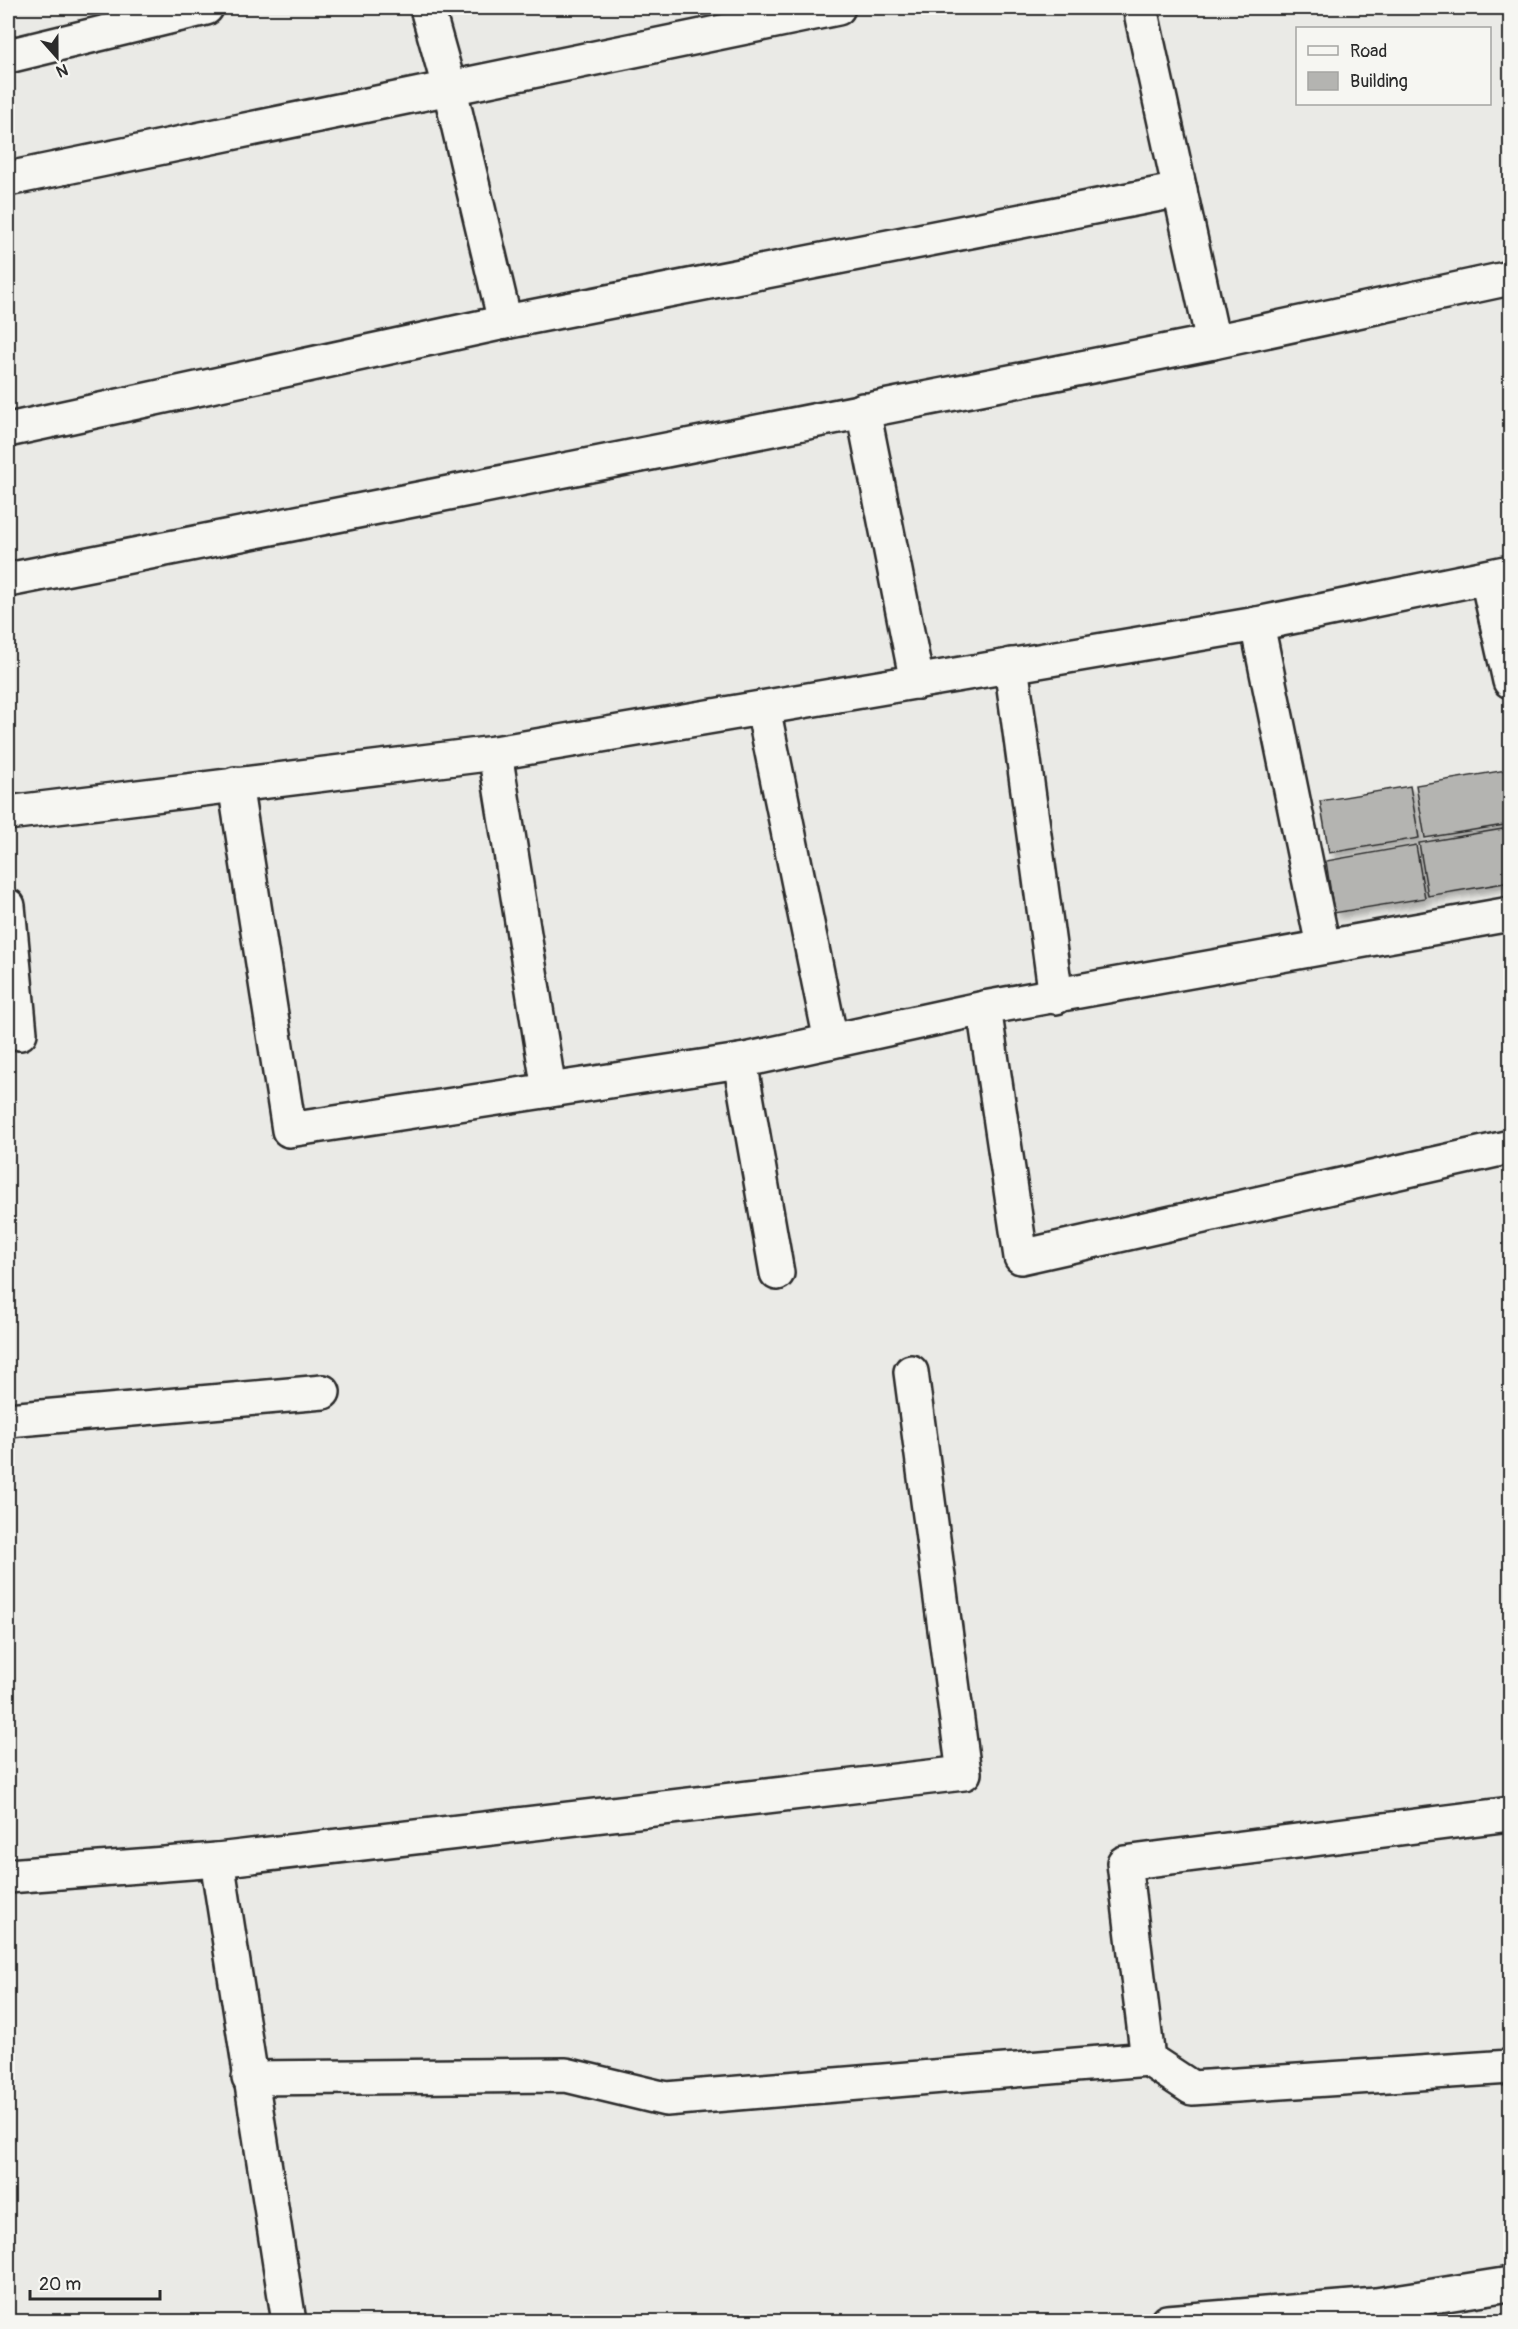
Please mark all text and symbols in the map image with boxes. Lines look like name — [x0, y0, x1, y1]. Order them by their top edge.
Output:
north arrow — [27, 27, 87, 87]
legend — [1296, 27, 1491, 105]
text: Road — [1350, 40, 1387, 63]
text: N — [53, 59, 71, 81]
text: Building — [1350, 70, 1408, 93]
scale bar — [30, 2263, 160, 2301]
text: 20 m — [39, 2273, 81, 2296]

